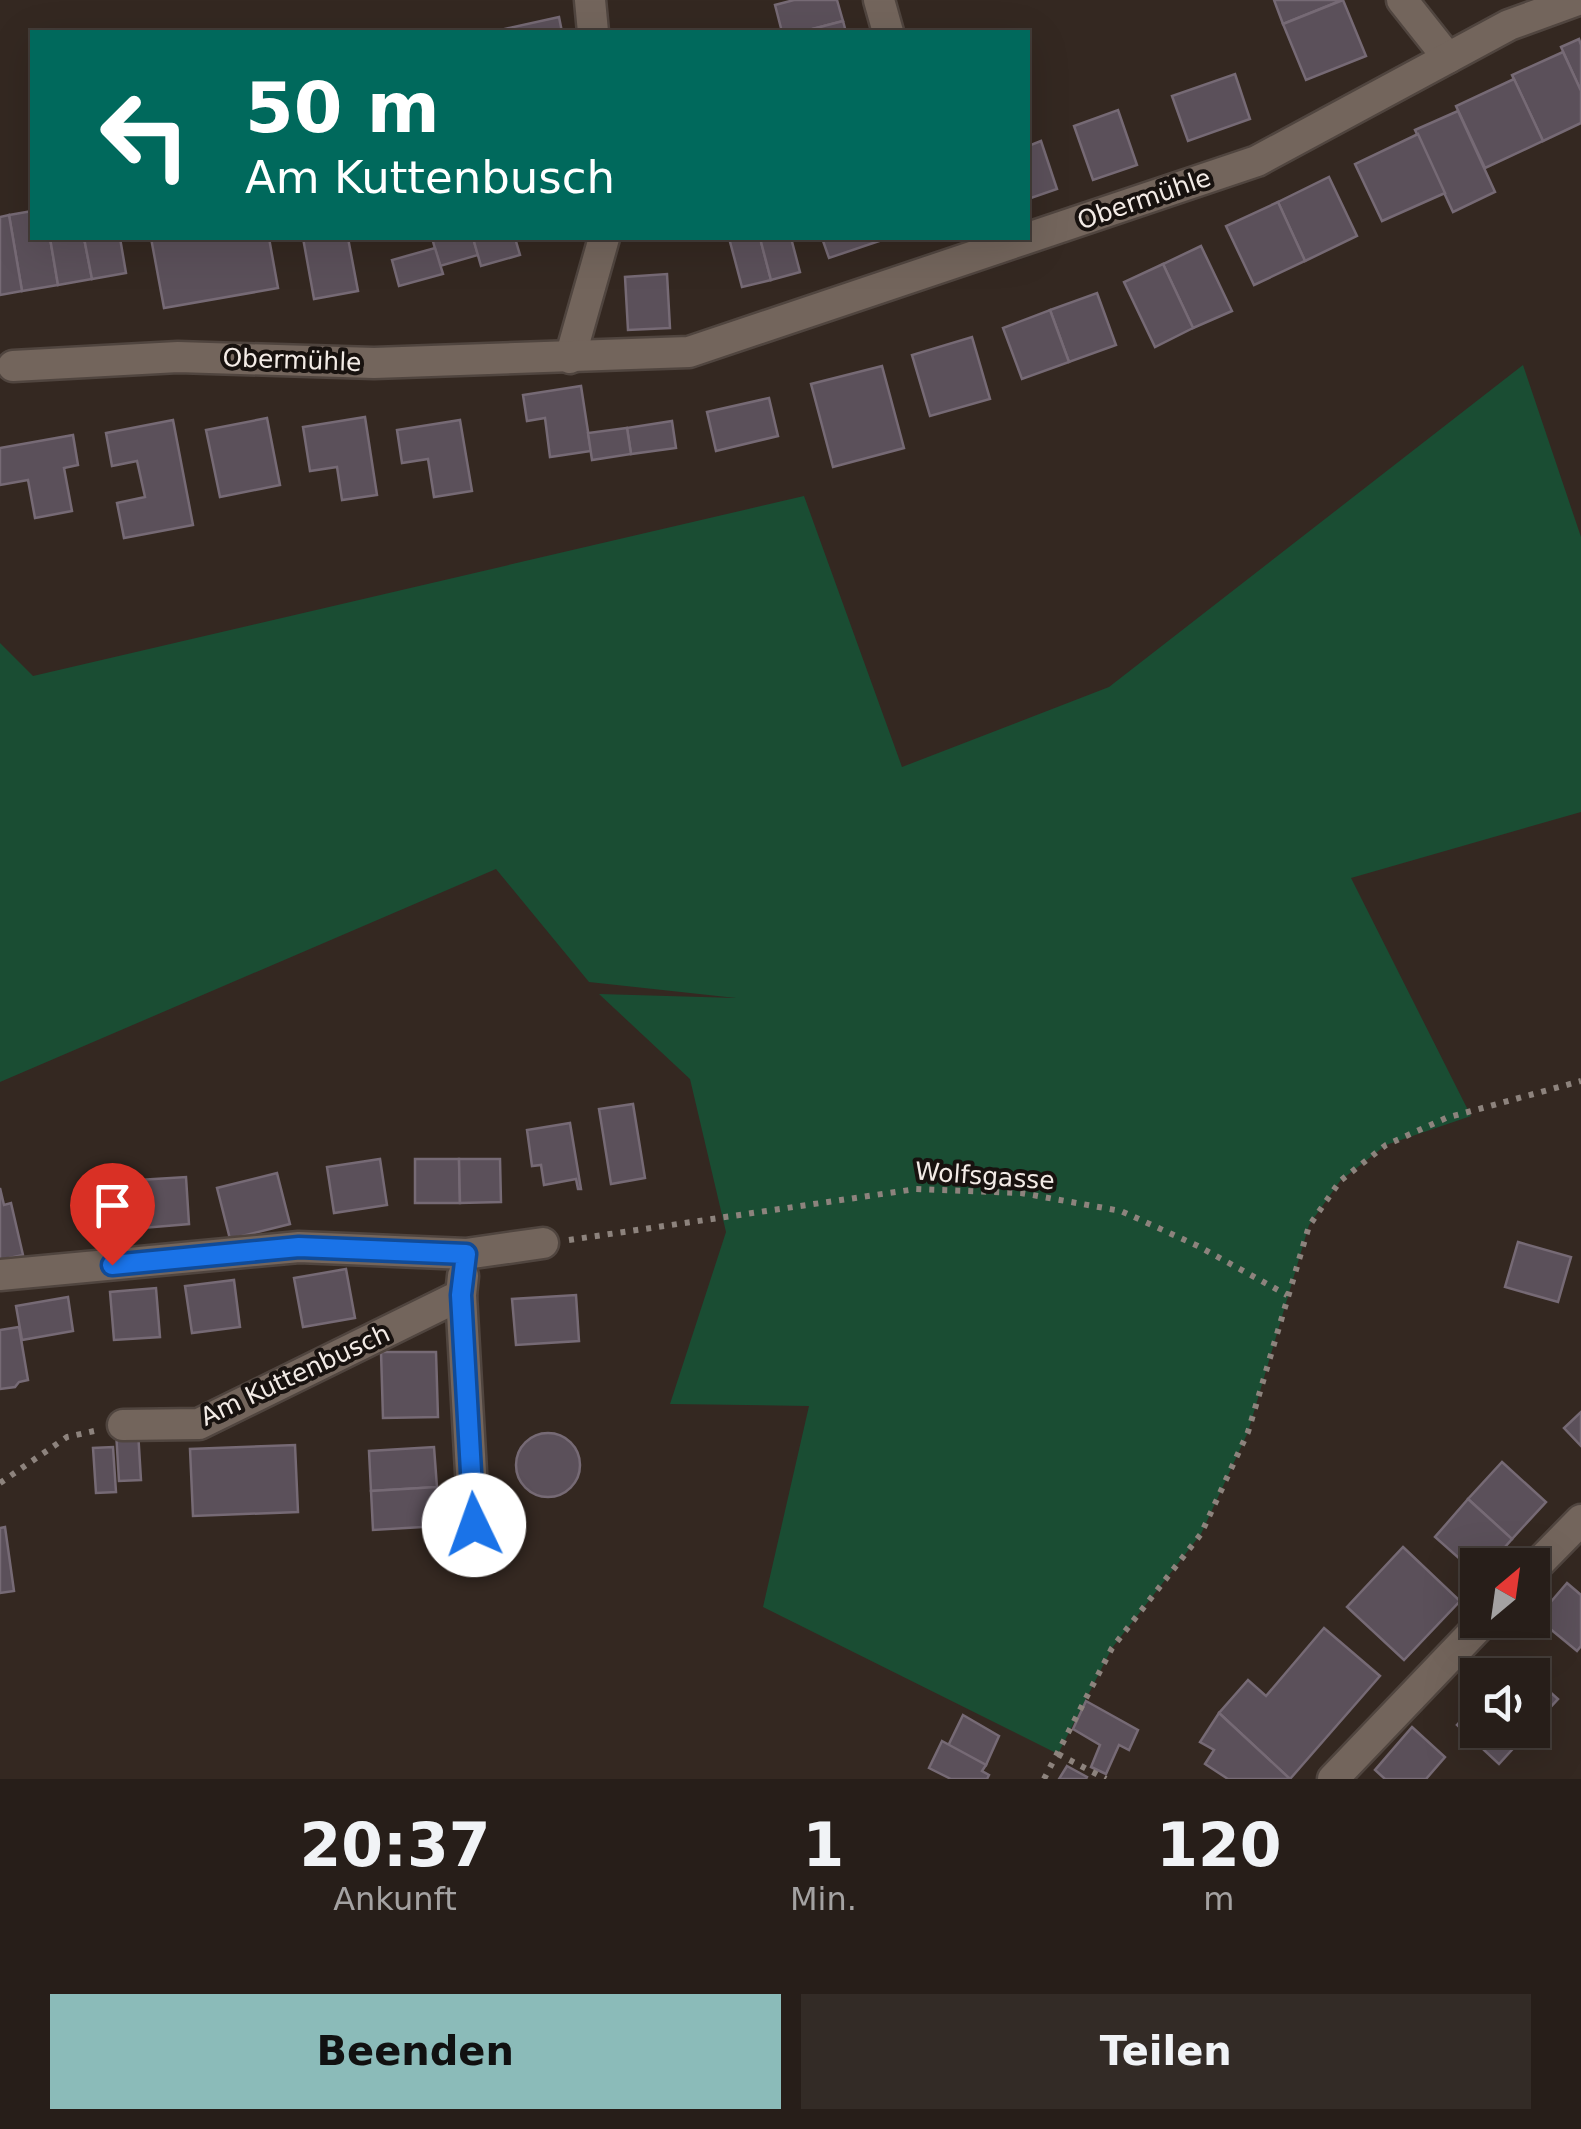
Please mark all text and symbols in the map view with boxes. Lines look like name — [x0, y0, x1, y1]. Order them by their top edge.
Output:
text: 50 m — [245, 67, 440, 149]
icon: left — [80, 70, 210, 200]
text: Am Kuttenbusch — [245, 151, 615, 204]
street label: Obermühle — [1073, 163, 1215, 235]
street label: Obermühle — [222, 343, 362, 377]
street label: Wolfsgasse — [914, 1157, 1056, 1195]
pin — [70, 1163, 155, 1266]
icon: arrive — [85, 1178, 140, 1233]
street label: Am Kuttenbusch — [196, 1318, 394, 1432]
position arrow — [422, 1473, 526, 1577]
north arrow — [1460, 1548, 1550, 1638]
map controls — [1460, 1548, 1550, 1748]
button: sound — [1460, 1658, 1550, 1748]
text: 20:37 — [299, 1810, 490, 1880]
text: 1 — [802, 1810, 844, 1880]
text: 120 — [1156, 1810, 1282, 1880]
text: Ankunft — [333, 1880, 457, 1918]
text: Min. — [790, 1880, 857, 1918]
text: m — [1203, 1880, 1234, 1918]
button: Beenden — [50, 1994, 781, 2109]
button: Teilen — [801, 1994, 1531, 2109]

